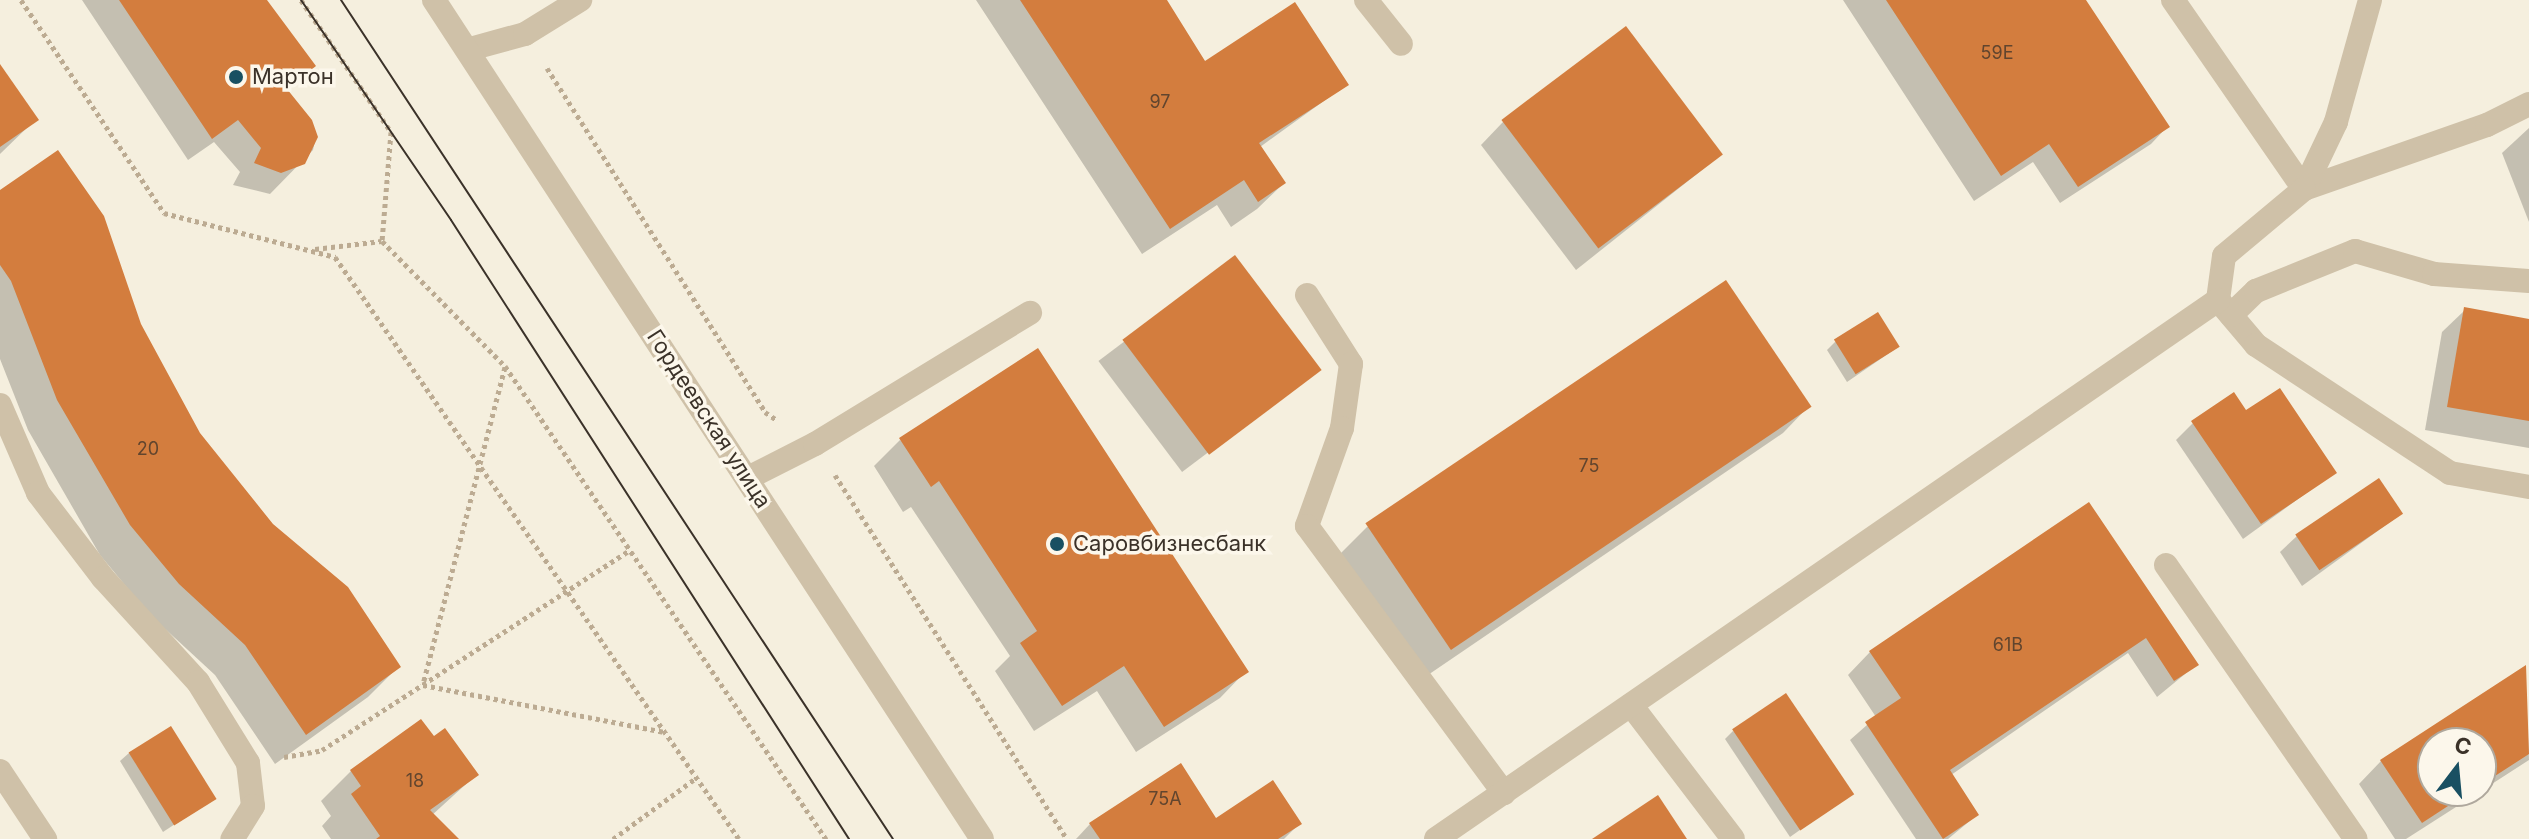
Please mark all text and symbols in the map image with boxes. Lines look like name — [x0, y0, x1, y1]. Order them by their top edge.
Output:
house number: 59Е — [1981, 42, 2013, 64]
place label: Мартон — [252, 64, 334, 90]
marker: Мартон — [227, 68, 245, 86]
house number: 97 — [1150, 91, 1170, 113]
street label: Гордеевская улица — [641, 325, 777, 513]
house number: 20 — [137, 438, 159, 460]
house number: 75 — [1579, 455, 1599, 477]
place label: Саровбизнесбанк — [1073, 531, 1266, 557]
marker: Саровбизнесбанк — [1048, 535, 1066, 553]
house number: 61В — [1993, 634, 2023, 656]
north arrow — [2417, 727, 2497, 807]
text: С — [2452, 731, 2474, 761]
house number: 18 — [406, 770, 424, 792]
house number: 75А — [1148, 788, 1182, 810]

